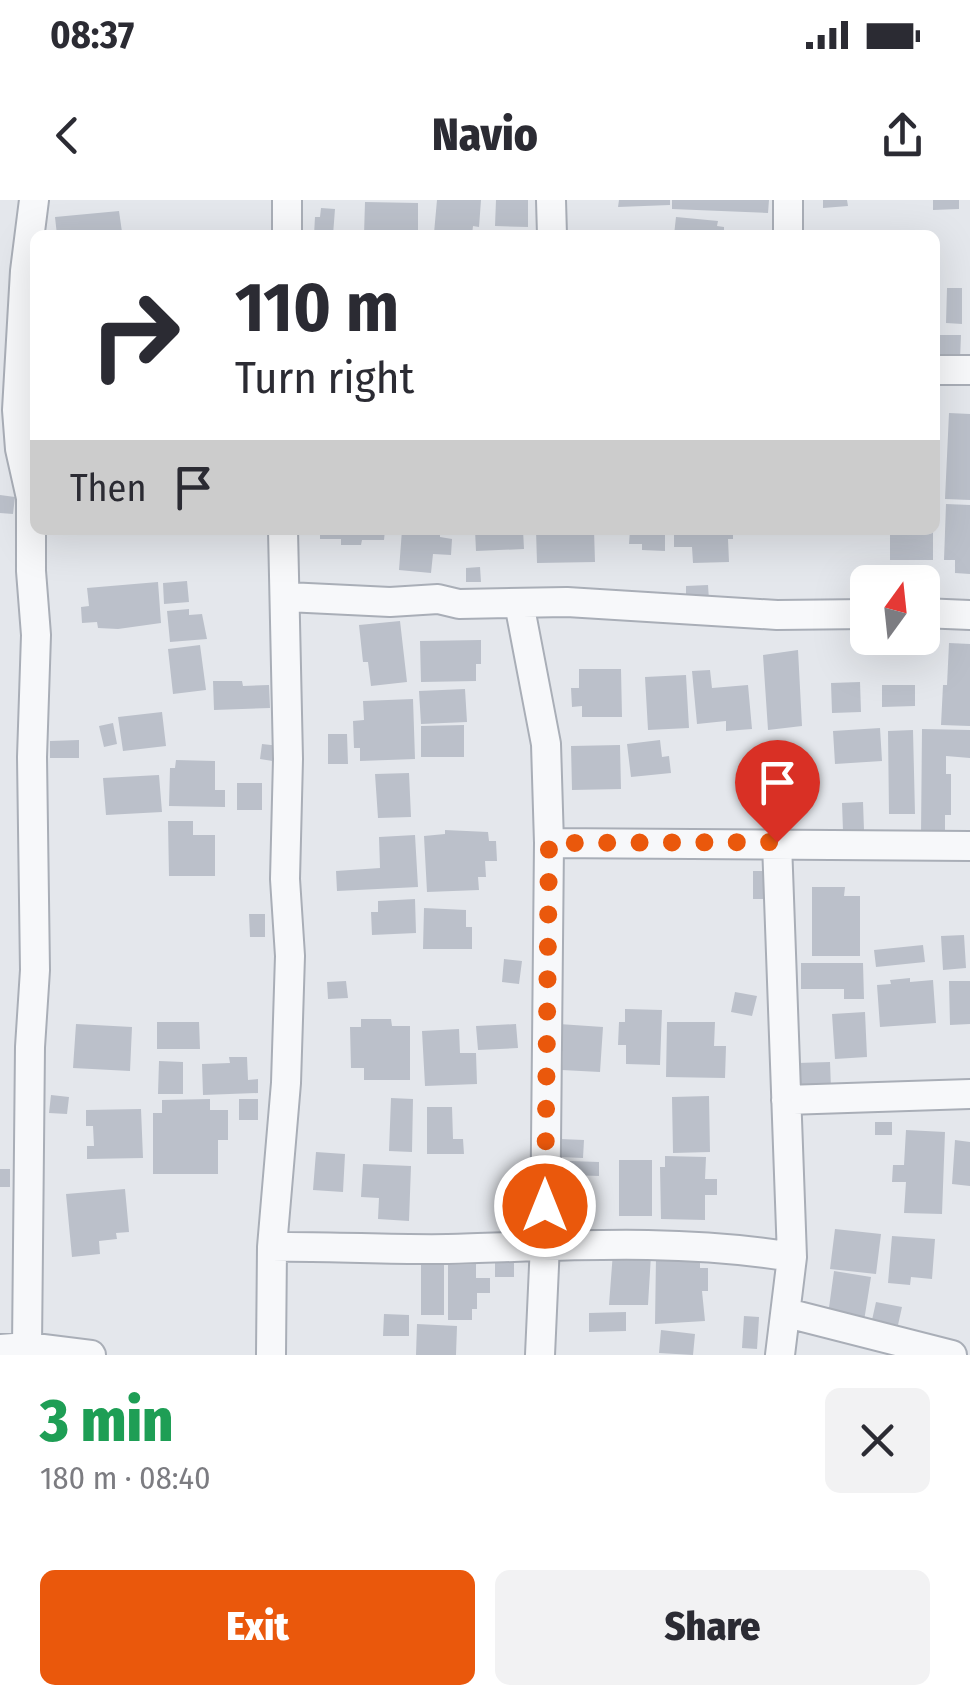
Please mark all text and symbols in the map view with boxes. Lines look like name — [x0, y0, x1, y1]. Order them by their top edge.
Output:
text: 08:37 — [50, 12, 134, 58]
icon: back — [40, 108, 95, 163]
text: Navio — [432, 108, 538, 162]
icon: share — [875, 108, 930, 163]
text: 110 m — [235, 266, 399, 350]
icon: right — [70, 270, 200, 400]
text: Turn right — [235, 351, 414, 405]
icon: arrive — [166, 460, 221, 515]
text: Then — [70, 465, 146, 511]
north arrow — [850, 565, 940, 655]
map controls — [850, 565, 940, 655]
pin — [735, 740, 820, 843]
icon: arrive — [750, 755, 805, 810]
position arrow — [493, 1154, 597, 1258]
text: 3 min — [40, 1385, 173, 1457]
button: close — [825, 1388, 930, 1493]
text: 180 m · 08:40 — [40, 1459, 211, 1497]
button: Exit — [40, 1570, 475, 1685]
button: Share — [495, 1570, 930, 1685]

